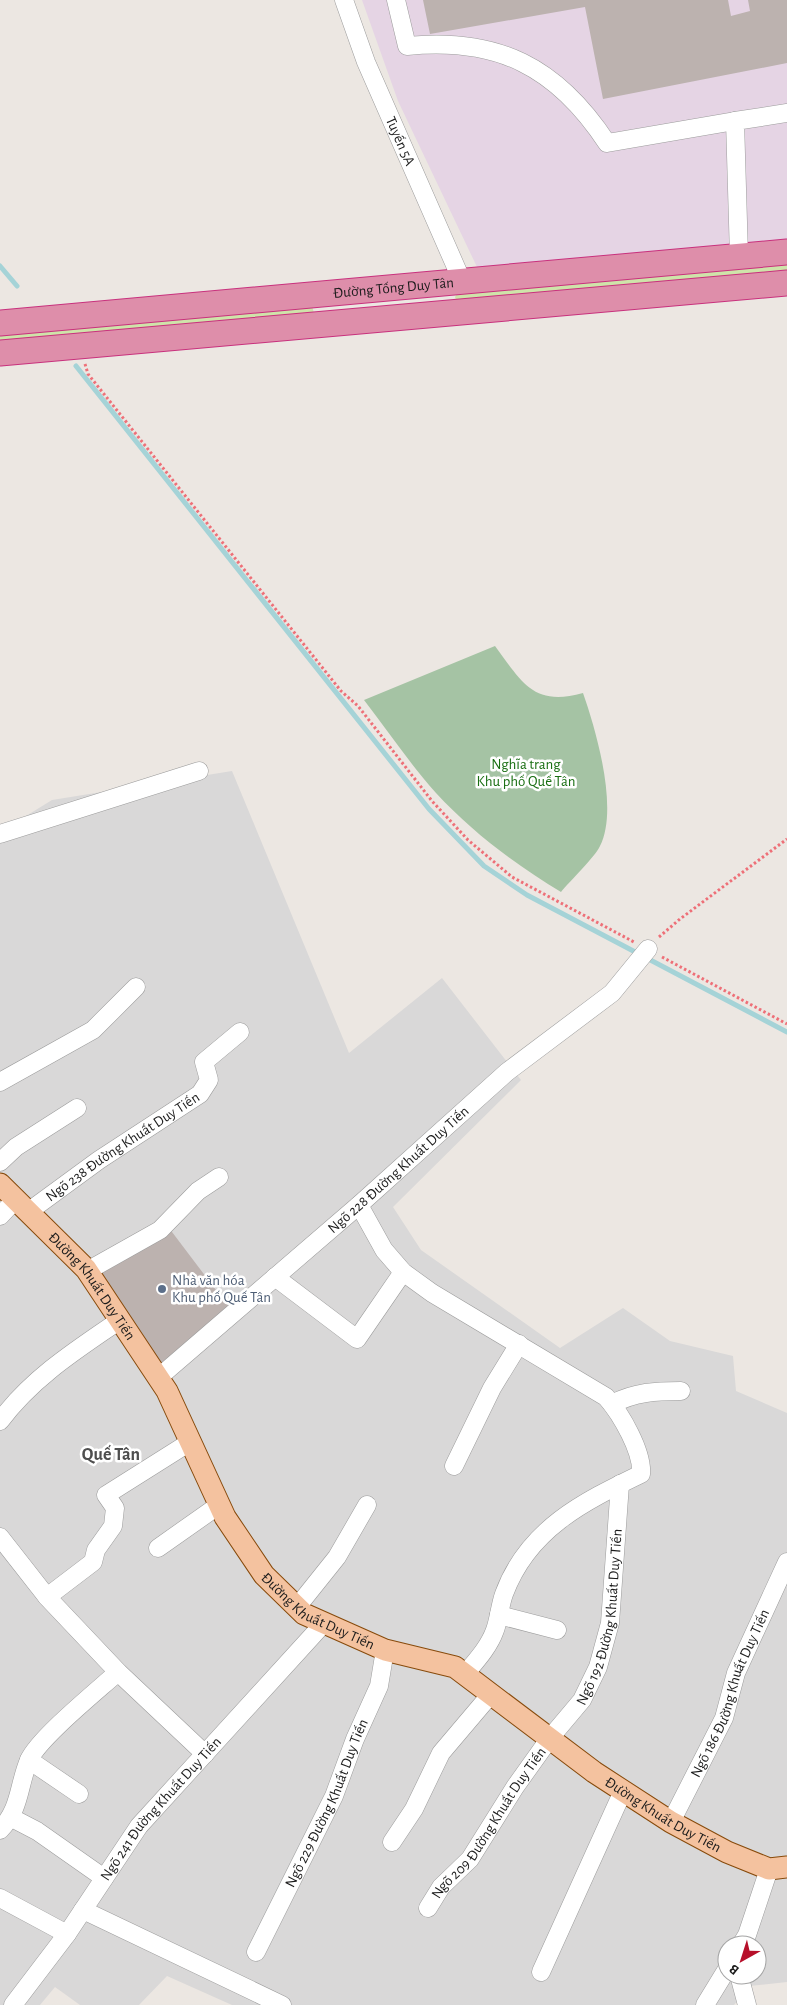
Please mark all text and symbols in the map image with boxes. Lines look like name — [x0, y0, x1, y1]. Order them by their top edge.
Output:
street label: Tuyến 5A — [383, 114, 418, 168]
street label: Đường Tống Duy Tân — [332, 275, 454, 300]
park label: Nghĩa trang Khu phố Quế Tân — [477, 757, 575, 789]
street label: Ngõ 238 Đường Khuất Duy Tiến — [43, 1089, 202, 1204]
street label: Ngõ 228 Đường Khuất Duy Tiến — [325, 1103, 471, 1236]
street label: Đường Khuất Duy Tiến — [46, 1229, 138, 1343]
place label: Nhà văn hóa Khu phố Quế Tân — [172, 1273, 271, 1305]
marker: Nhà văn hóa Khu phố Quế Tân — [156, 1283, 168, 1295]
district label: Quế Tân — [82, 1444, 140, 1464]
street label: Ngõ 192 Đường Khuất Duy Tiến — [573, 1528, 624, 1707]
street label: Đường Khuất Duy Tiến — [259, 1569, 377, 1652]
street label: Ngõ 186 Đường Khuất Duy Tiến — [688, 1607, 772, 1780]
street label: Ngõ 229 Đường Khuất Duy Tiến — [282, 1717, 371, 1890]
street label: Ngõ 241 Đường Khuất Duy Tiến — [97, 1734, 224, 1883]
street label: Ngõ 209 Đường Khuất Duy Tiến — [428, 1744, 548, 1901]
street label: Đường Khuất Duy Tiến — [602, 1774, 724, 1855]
north arrow — [717, 1935, 767, 1985]
text: B — [727, 1961, 742, 1977]

